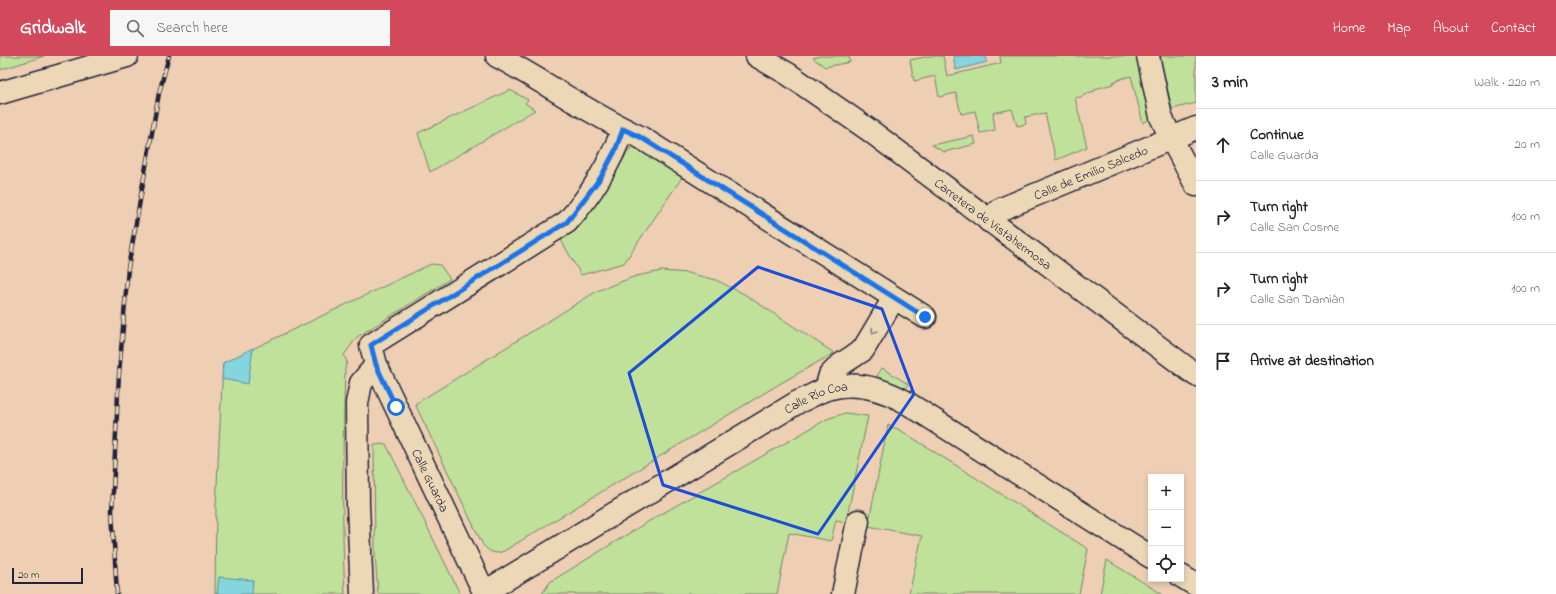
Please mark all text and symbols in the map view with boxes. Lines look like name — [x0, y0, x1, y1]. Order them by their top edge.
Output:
search box — [110, 10, 390, 46]
text: Gridwalk — [20, 15, 86, 42]
icon: search — [124, 17, 146, 39]
text: Search here — [156, 17, 228, 39]
text: Home — [1333, 18, 1365, 39]
text: Map — [1387, 18, 1411, 39]
text: About — [1433, 18, 1469, 39]
text: Contact — [1491, 18, 1536, 39]
text: 3 min — [1212, 70, 1248, 95]
text: Walk · 220 m — [1474, 73, 1540, 92]
text: Continue — [1250, 124, 1304, 146]
icon: ahead — [1212, 134, 1234, 156]
text: 20 m — [1515, 135, 1540, 154]
street label: Calle de Emilio Salcedo — [1031, 141, 1151, 206]
text: Calle Guarda — [1250, 146, 1319, 165]
street label: Carretera de Vistahermosa — [930, 174, 1055, 275]
text: Turn right — [1250, 196, 1308, 218]
icon: right — [1212, 206, 1234, 228]
text: 100 m — [1511, 207, 1540, 226]
text: Calle San Cosme — [1250, 218, 1339, 237]
text: Turn right — [1250, 268, 1308, 290]
icon: right — [1212, 278, 1234, 300]
text: 100 m — [1511, 279, 1540, 298]
text: Calle San Damián — [1250, 290, 1345, 309]
route end — [916, 308, 934, 326]
one-way arrow — [872, 327, 879, 334]
icon: arrive — [1212, 350, 1234, 372]
text: Arrive at destination — [1250, 350, 1374, 372]
street label: Calle Río Coa — [781, 378, 849, 419]
route start — [387, 398, 405, 416]
street label: Calle Guarda — [406, 446, 453, 516]
map controls — [1148, 474, 1184, 582]
button: + — [1148, 474, 1184, 510]
button: − — [1148, 510, 1184, 546]
button: locate — [1148, 546, 1184, 582]
scale bar — [12, 566, 83, 585]
text: 20 m — [18, 567, 40, 583]

